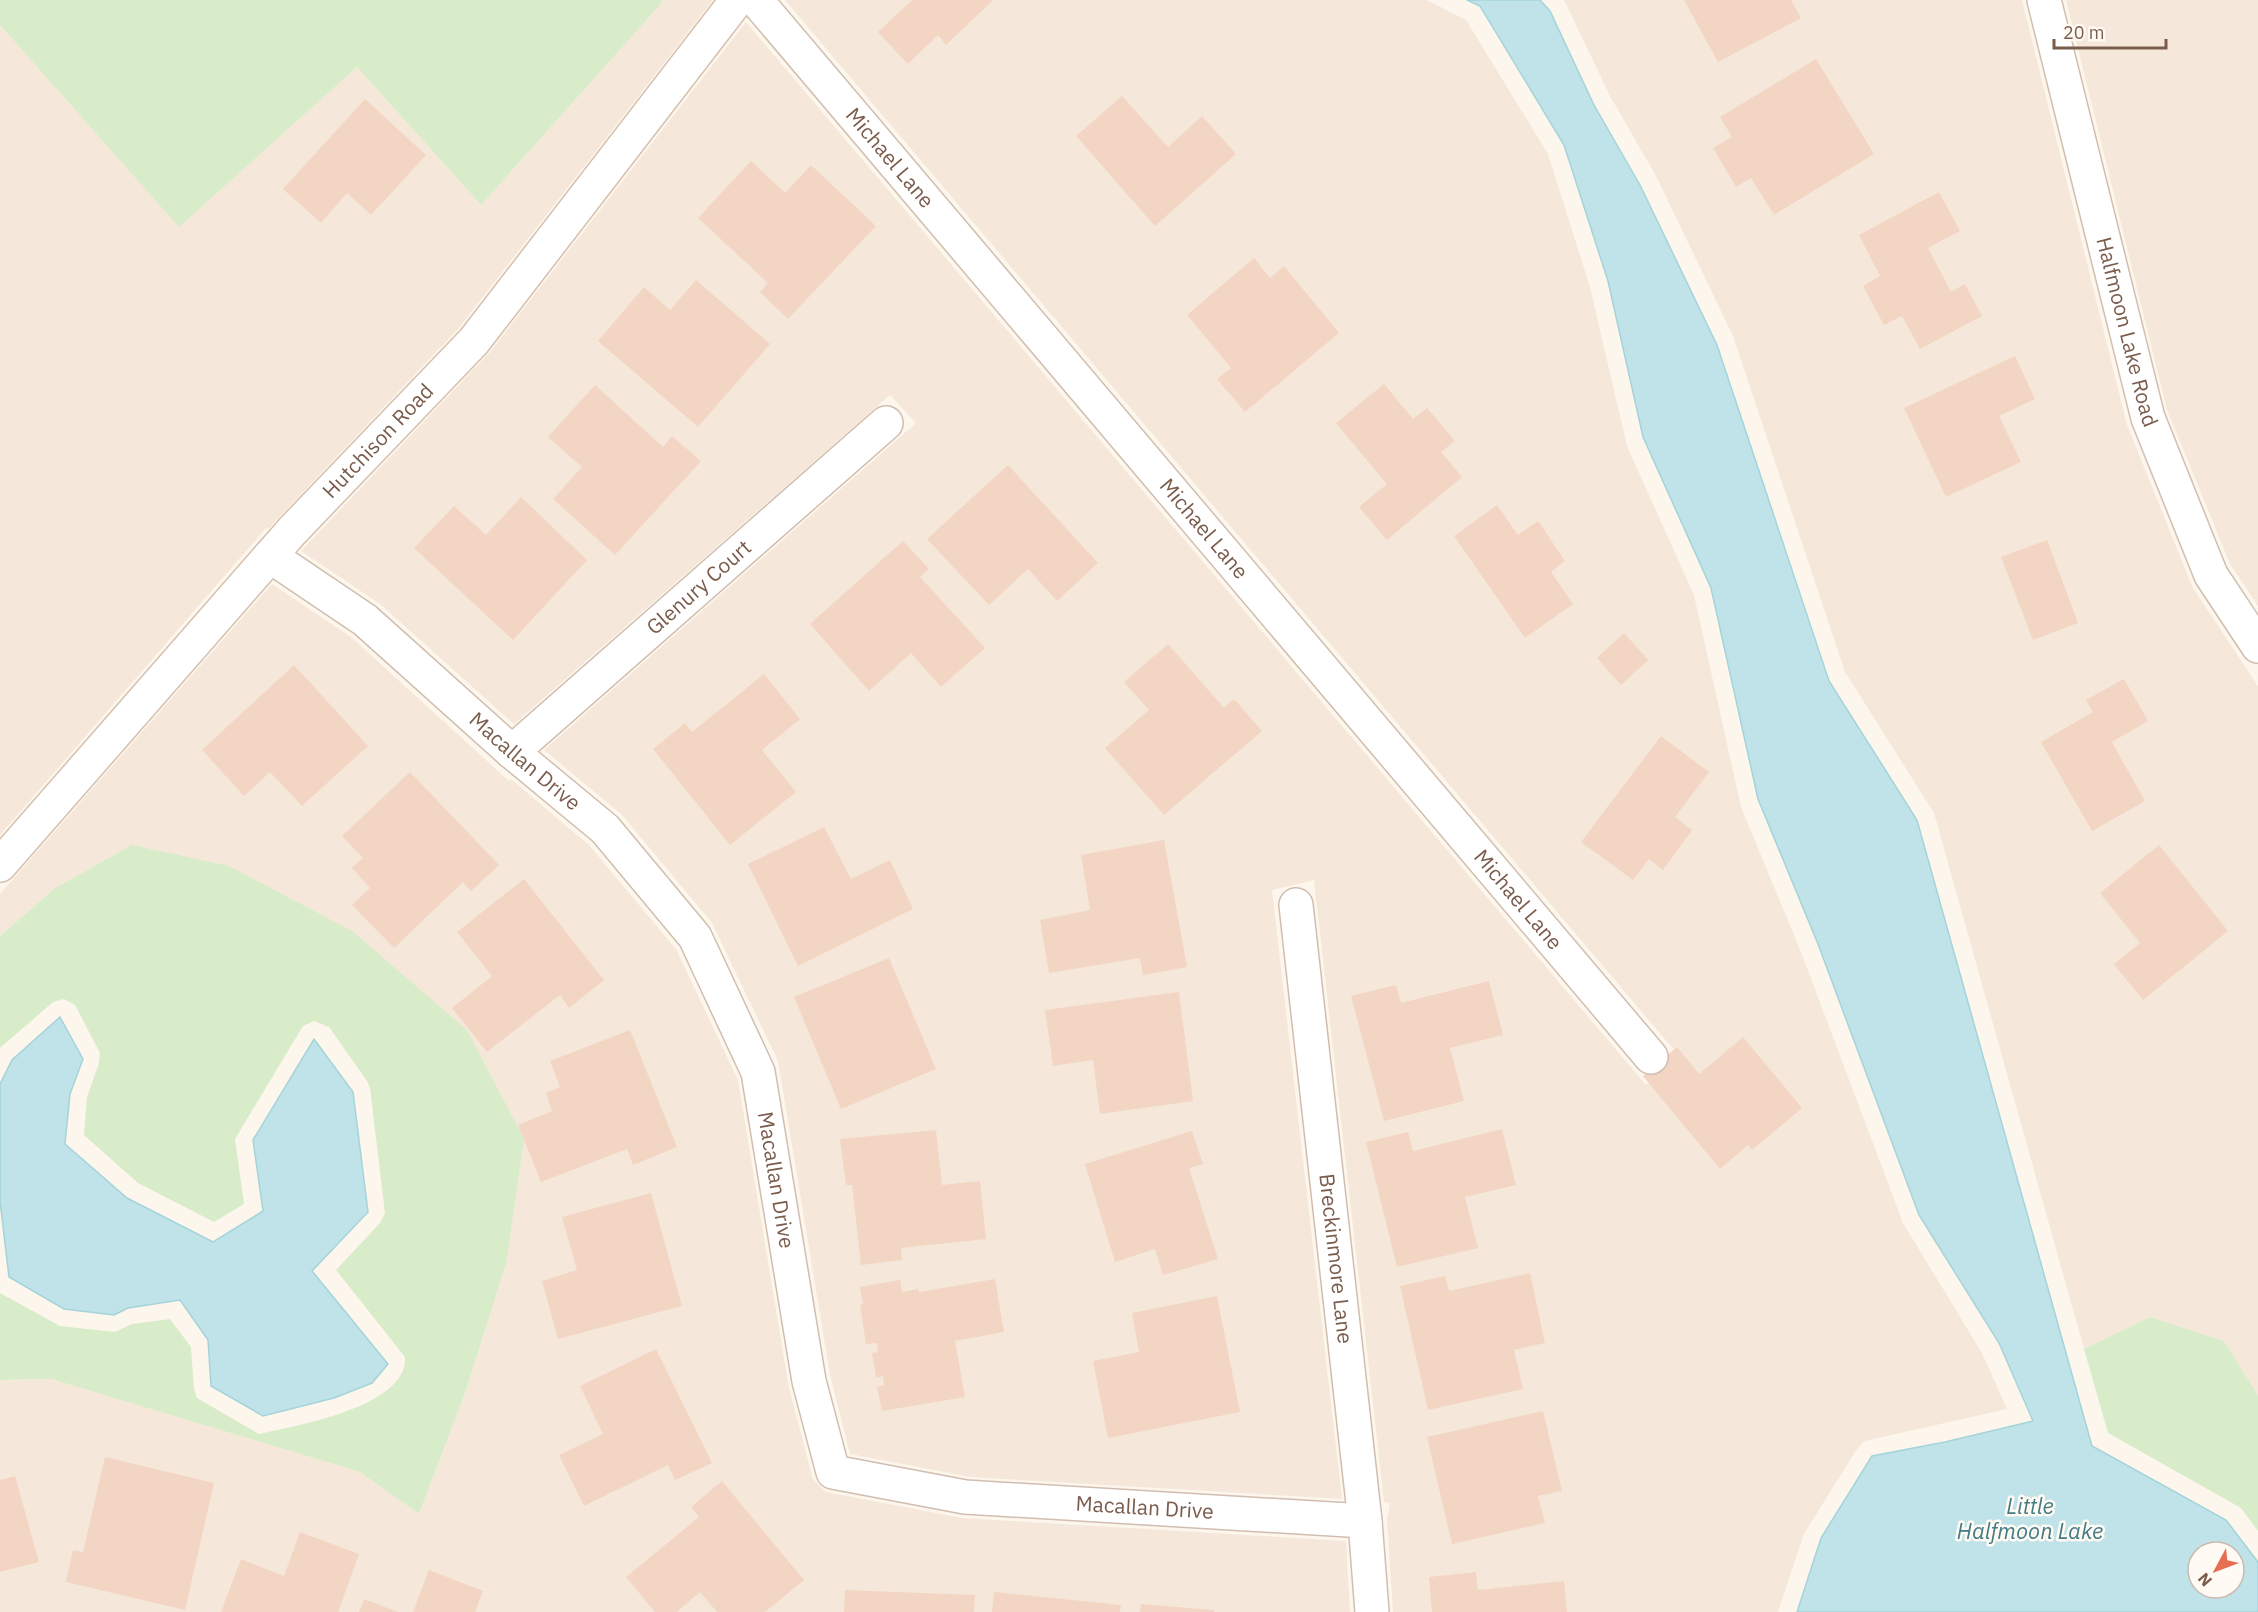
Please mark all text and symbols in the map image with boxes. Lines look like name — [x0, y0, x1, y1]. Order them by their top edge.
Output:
scale bar — [2054, 12, 2166, 50]
text: 20 m — [2063, 21, 2105, 44]
street label: Michael Lane — [840, 101, 941, 213]
street label: Halfmoon Lake Road — [2090, 234, 2165, 431]
street label: Hutchison Road — [316, 377, 439, 504]
street label: Michael Lane — [1154, 472, 1255, 584]
street label: Glenury Court — [640, 533, 757, 641]
street label: Macallan Drive — [464, 705, 587, 816]
street label: Michael Lane — [1468, 843, 1569, 955]
street label: Macallan Drive — [752, 1109, 802, 1250]
street label: Breckinmore Lane — [1313, 1172, 1360, 1345]
street label: Macallan Drive — [1075, 1489, 1215, 1525]
water label: Little Halfmoon Lake — [1957, 1491, 2103, 1545]
north arrow — [2186, 1540, 2246, 1600]
text: N — [2193, 1569, 2216, 1591]

